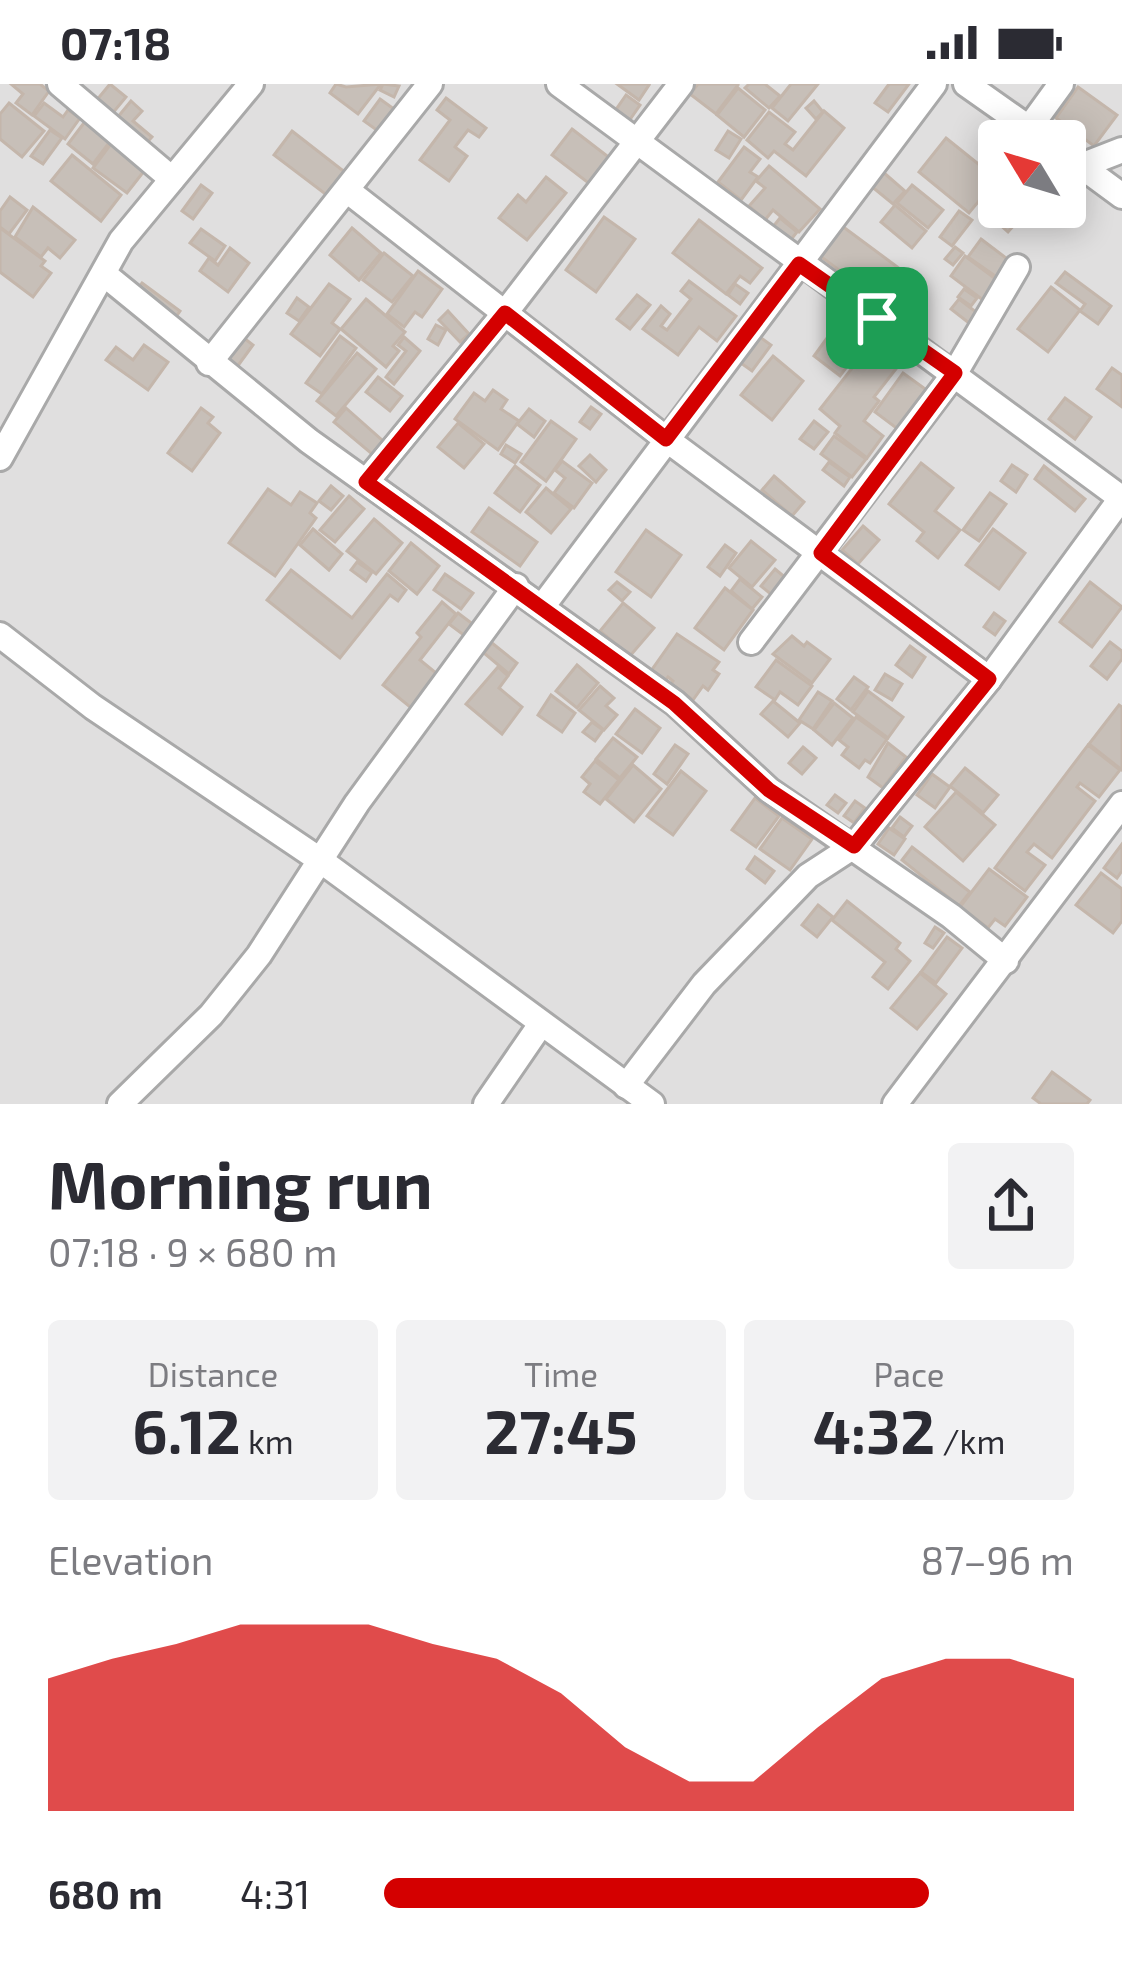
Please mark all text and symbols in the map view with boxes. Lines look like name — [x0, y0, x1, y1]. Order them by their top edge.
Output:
text: 07:18 — [60, 15, 171, 69]
north arrow — [978, 120, 1086, 228]
map controls — [978, 120, 1086, 228]
pin — [826, 267, 928, 369]
icon: arrive — [844, 285, 910, 351]
text: Morning run — [48, 1143, 433, 1222]
button: share — [948, 1143, 1074, 1269]
text: 07:18 · 9 × 680 m — [48, 1228, 337, 1275]
text: Distance — [148, 1354, 278, 1394]
text: Time — [524, 1354, 598, 1394]
text: Pace — [873, 1354, 945, 1394]
text: 6.12 — [132, 1394, 241, 1466]
text: 27:45 — [484, 1394, 638, 1466]
text: 4:32 — [813, 1394, 935, 1466]
text: km — [241, 1421, 294, 1461]
text: /km — [935, 1421, 1005, 1461]
text: Elevation — [48, 1536, 213, 1583]
text: 87–96 m — [921, 1536, 1074, 1583]
text: 680 m — [48, 1870, 163, 1917]
text: 4:31 — [240, 1870, 310, 1917]

